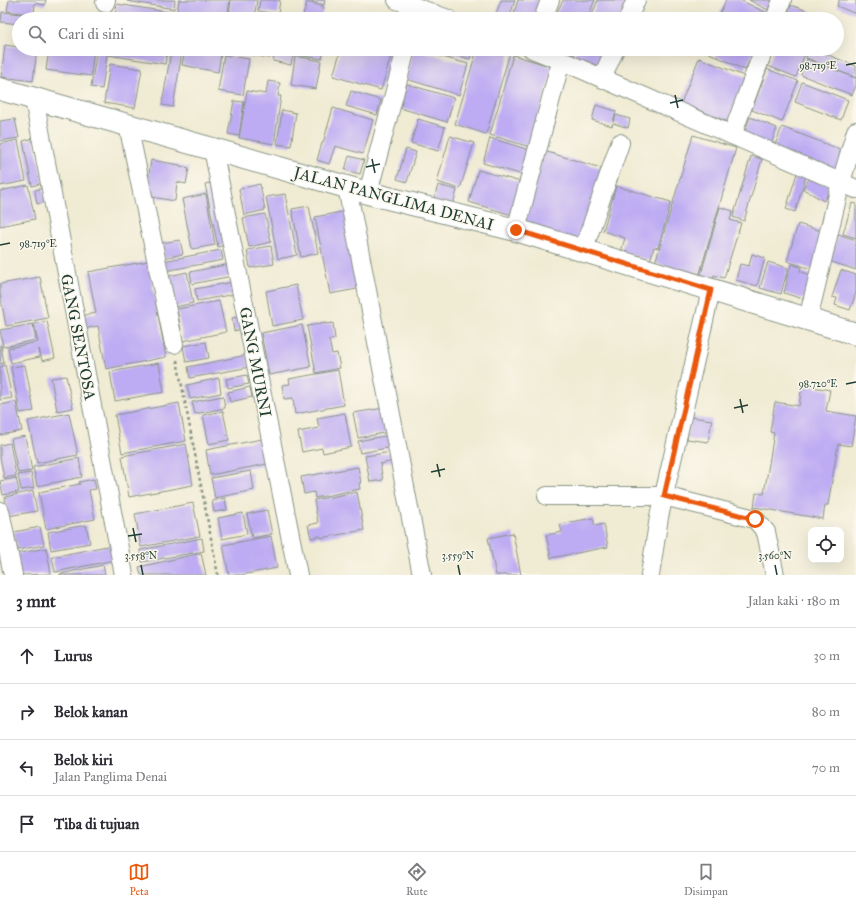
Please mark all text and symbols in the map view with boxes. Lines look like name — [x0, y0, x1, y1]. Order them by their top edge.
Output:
search box — [12, 12, 844, 56]
icon: search — [26, 23, 48, 45]
text: Cari di sini — [58, 25, 124, 43]
text: 98.719°E — [799, 60, 837, 72]
street label: JALAN PANGLIMA DENAI — [290, 162, 496, 235]
route end — [507, 221, 525, 239]
text: 98.719°E — [19, 238, 57, 250]
street label: GANG SENTOSA — [57, 272, 100, 402]
street label: GANG MURNI — [236, 305, 276, 419]
text: 98.720°E — [798, 378, 838, 390]
route start — [746, 510, 764, 528]
map controls — [808, 527, 844, 563]
button: locate — [808, 527, 844, 563]
text: 3.558°N — [125, 550, 158, 562]
text: 3.559°N — [442, 550, 475, 562]
text: 3.560°N — [758, 550, 792, 562]
text: 3 mnt — [16, 591, 56, 612]
text: Jalan kaki · 180 m — [748, 593, 840, 609]
icon: ahead — [16, 645, 38, 667]
text: Lurus — [54, 647, 92, 665]
text: 30 m — [814, 648, 840, 664]
icon: right — [16, 701, 38, 723]
text: Belok kanan — [54, 703, 128, 721]
text: 80 m — [812, 704, 840, 720]
text: Belok kiri — [54, 751, 113, 769]
icon: left — [16, 757, 38, 779]
text: 70 m — [812, 760, 840, 776]
text: Jalan Panglima Denai — [54, 769, 167, 785]
icon: arrive — [16, 813, 38, 835]
text: Tiba di tujuan — [54, 815, 139, 833]
tab: Peta — [128, 861, 150, 898]
tab: Rute — [406, 861, 428, 898]
tab: Disimpan — [684, 861, 728, 898]

